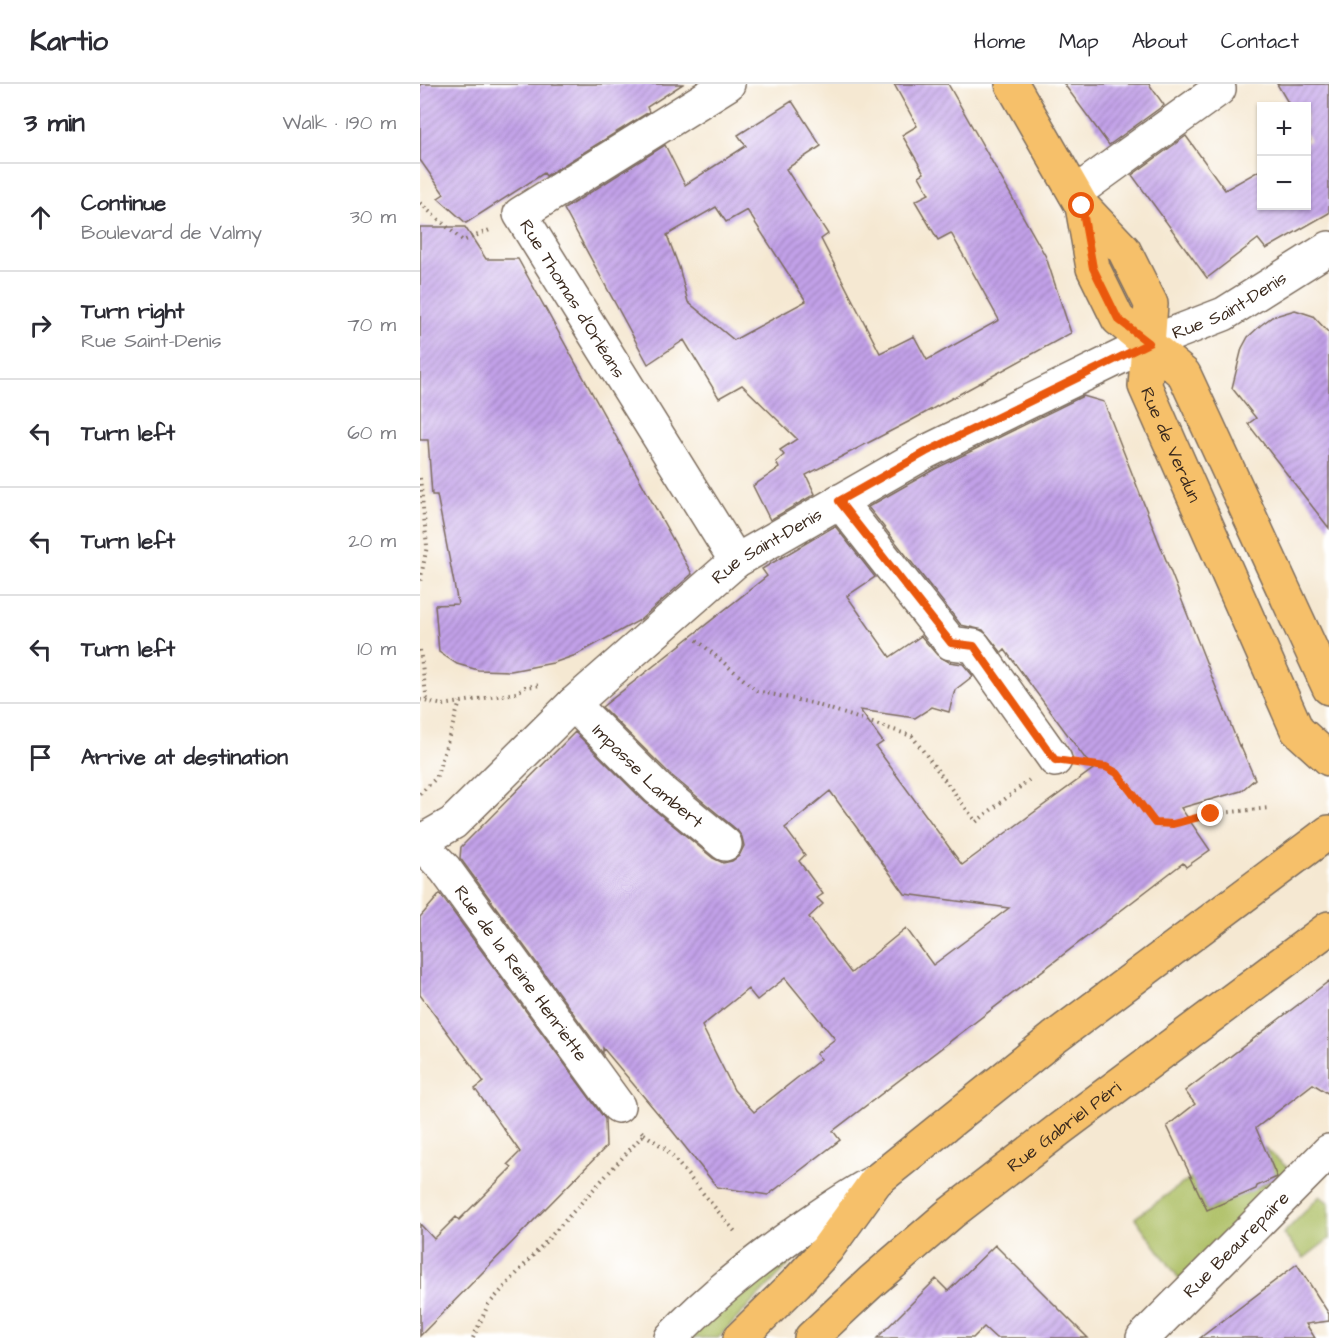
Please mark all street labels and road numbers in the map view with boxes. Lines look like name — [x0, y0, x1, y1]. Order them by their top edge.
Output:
street label: Rue Thomas d'Orléans — [513, 215, 631, 383]
street label: Rue Saint-Denis — [1169, 266, 1292, 346]
street label: Rue de Verdun — [1134, 383, 1207, 506]
street label: Rue Saint-Denis — [706, 502, 827, 590]
street label: Impasse Lambert — [587, 718, 709, 835]
street label: Rue de la Reine Henriette — [448, 880, 593, 1067]
street label: Rue Gabriel Péri — [1002, 1075, 1127, 1178]
street label: Rue Beaurepaire — [1178, 1186, 1295, 1304]

